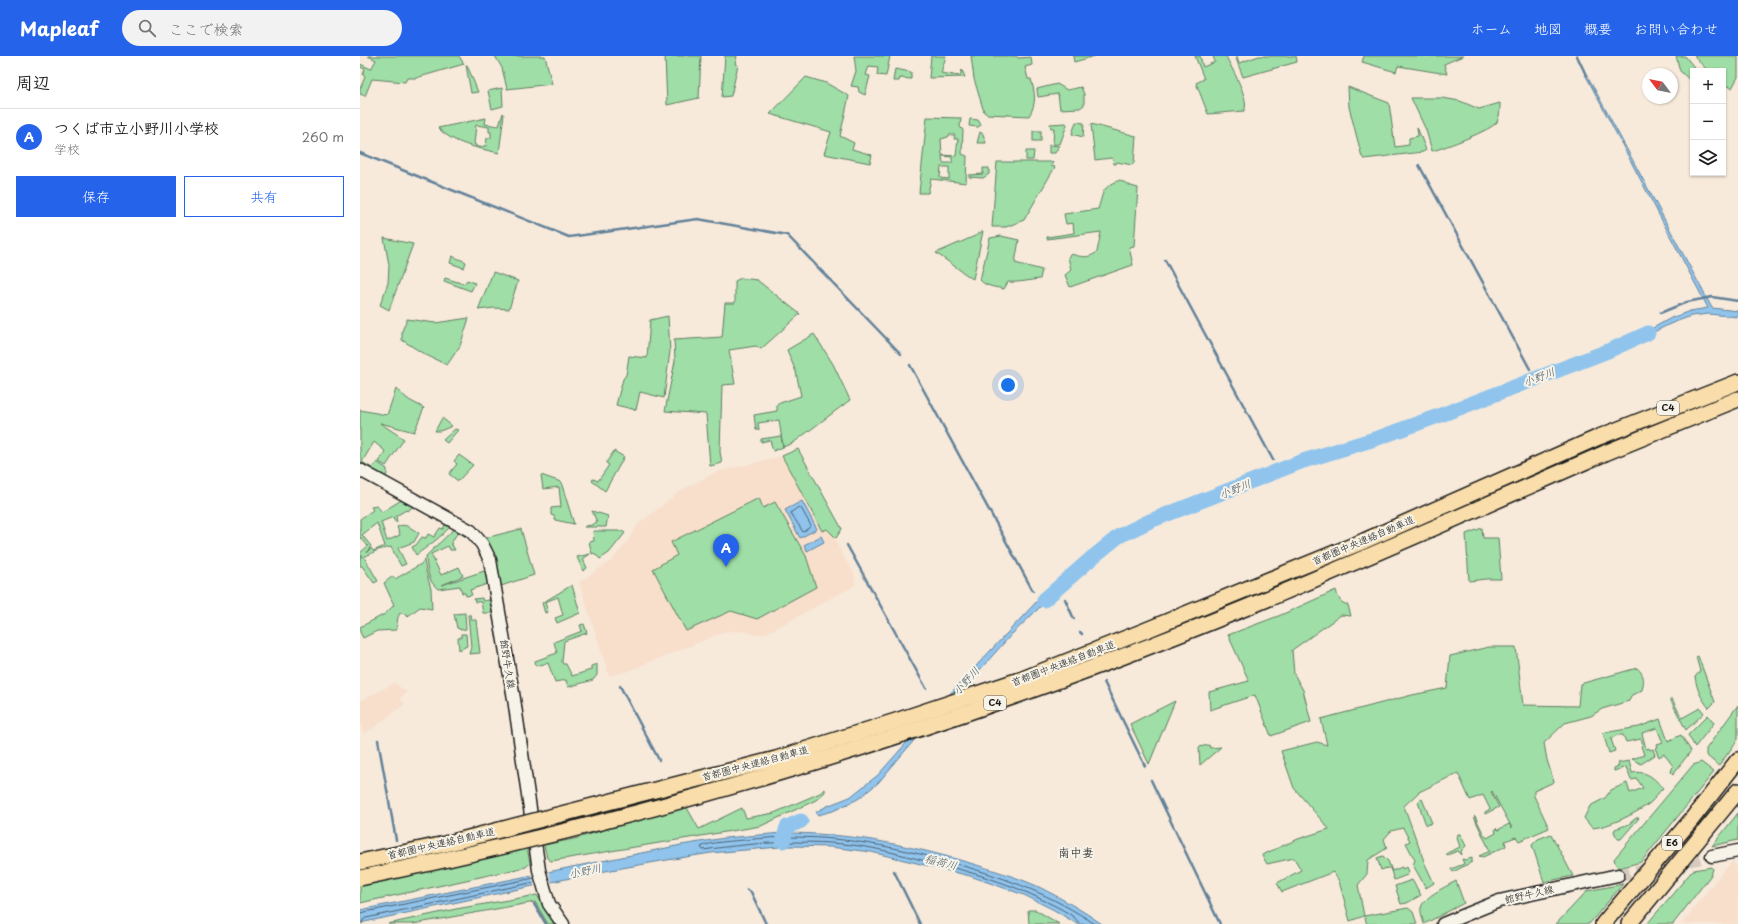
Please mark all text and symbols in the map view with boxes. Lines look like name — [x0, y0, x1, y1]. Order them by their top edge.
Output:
search box — [122, 10, 402, 46]
text: Mapleaf — [20, 14, 98, 42]
icon: search — [136, 17, 158, 39]
text: ここで検索 — [168, 17, 243, 40]
text: ホーム — [1471, 18, 1512, 39]
text: 地図 — [1534, 18, 1562, 39]
text: 概要 — [1584, 18, 1612, 39]
text: お問い合わせ — [1634, 18, 1718, 39]
north arrow — [1642, 68, 1678, 104]
map controls — [1690, 68, 1726, 176]
button: + — [1690, 68, 1726, 104]
text: 周辺 — [16, 69, 50, 95]
button: − — [1690, 104, 1726, 140]
text: つくば市立小野川小学校 — [54, 116, 219, 139]
text: A — [24, 127, 34, 146]
text: 260 m — [302, 127, 344, 146]
text: 学校 — [54, 139, 80, 158]
button: layers — [1690, 140, 1726, 176]
button: 保存 — [16, 176, 176, 217]
button: 共有 — [184, 176, 344, 217]
water label: 小野川 — [1520, 363, 1557, 390]
your location — [998, 375, 1018, 395]
road number: C4 — [1657, 401, 1679, 415]
water label: 小野川 — [1216, 474, 1253, 503]
street label: 首都圏中央連絡自動車道 — [1309, 511, 1416, 568]
pin: A — [713, 534, 739, 567]
street label: 首都圏中央連絡自動車道 — [1009, 636, 1117, 689]
street label: 館野牛久線 — [497, 638, 520, 690]
water label: 小野川 — [948, 663, 983, 699]
road number: C4 — [984, 696, 1006, 710]
street label: 首都圏中央連絡自動車道 — [700, 741, 810, 784]
street label: 首都圏中央連絡自動車道 — [386, 823, 496, 862]
road number: E6 — [1662, 836, 1682, 850]
district label: 南中妻 — [1058, 843, 1094, 861]
water label: 稲荷川 — [923, 849, 959, 874]
water label: 小野川 — [567, 859, 603, 882]
street label: 館野牛久線 — [1503, 881, 1555, 906]

